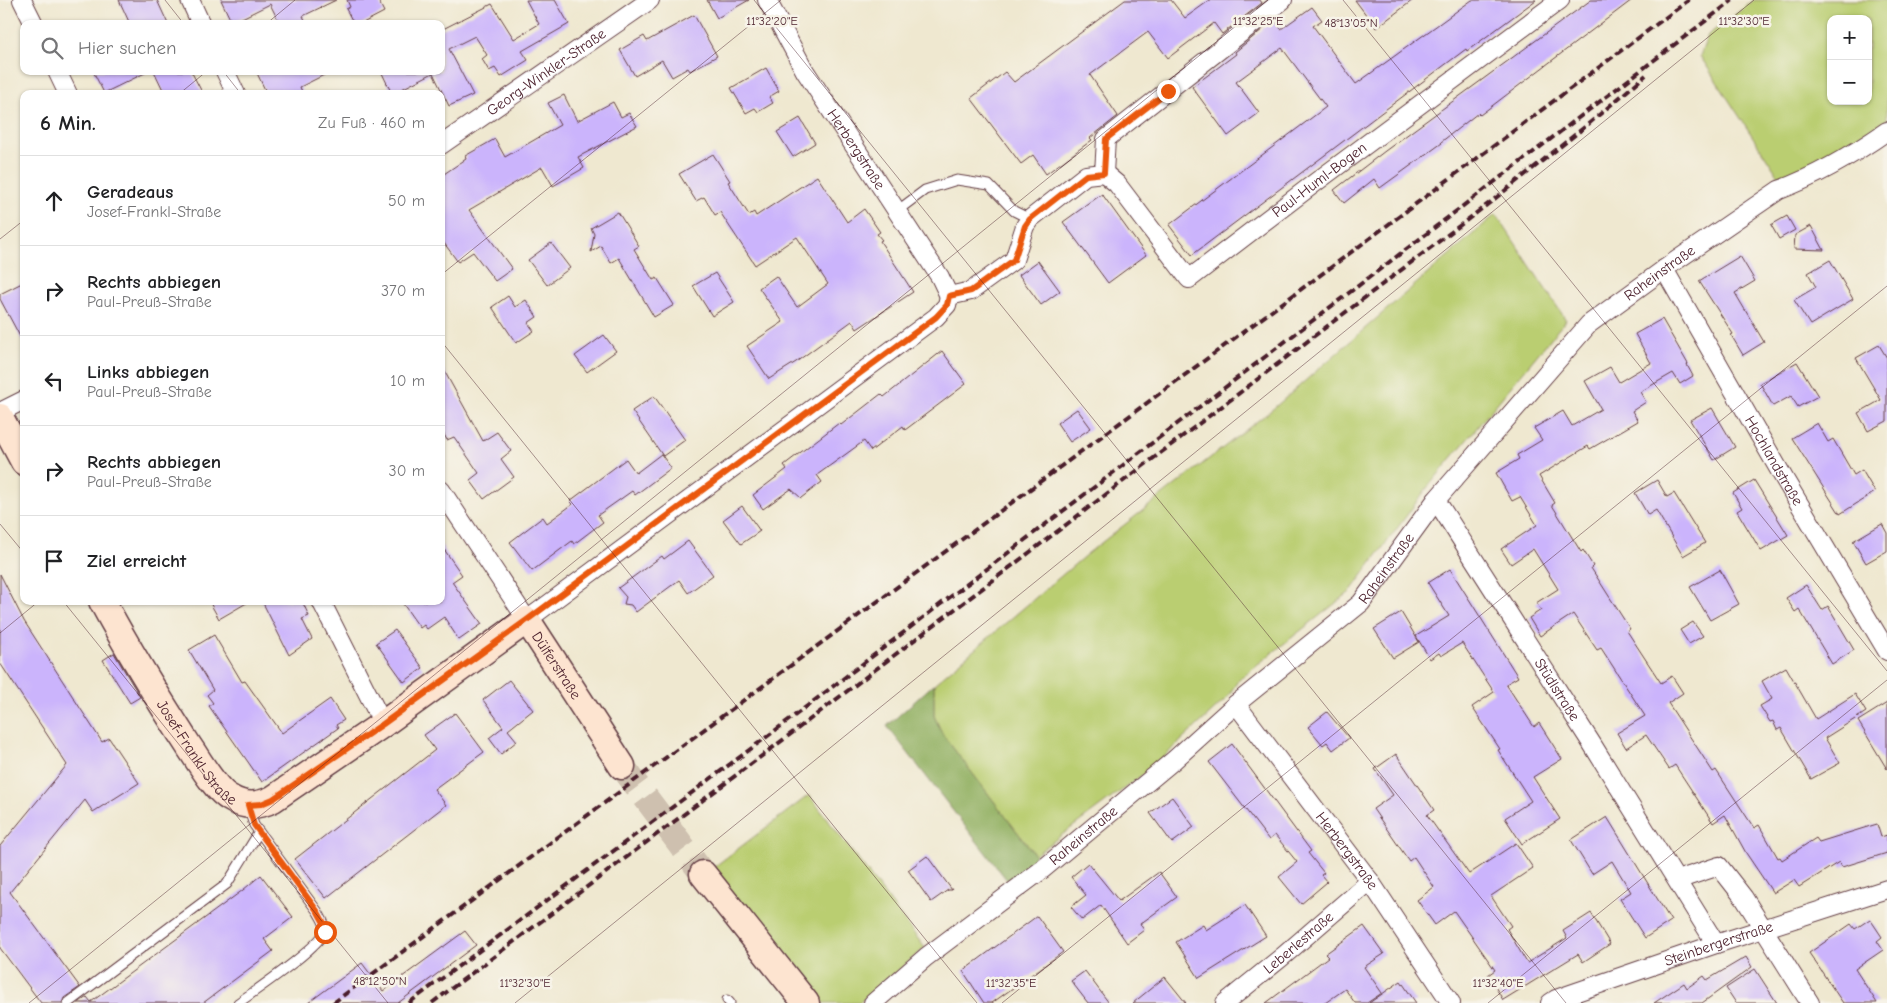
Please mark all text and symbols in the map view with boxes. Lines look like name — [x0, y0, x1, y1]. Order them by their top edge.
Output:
text: 11°32'20"E — [746, 14, 798, 28]
text: 11°32'25"E — [1233, 14, 1283, 28]
text: 11°32'30"E — [1718, 14, 1770, 28]
map controls — [1827, 15, 1872, 105]
button: + — [1827, 15, 1872, 60]
text: 48°13'05"N — [1324, 16, 1378, 30]
search box — [20, 20, 445, 75]
street label: Georg-Winkler-Straße — [483, 24, 610, 120]
icon: search — [38, 34, 66, 62]
text: Hier suchen — [78, 37, 176, 59]
button: − — [1827, 60, 1872, 105]
route end — [1157, 80, 1180, 103]
street label: Herbergstraße — [823, 105, 889, 193]
text: 6 Min. — [40, 111, 96, 135]
text: Zu Fuß · 460 m — [318, 114, 425, 132]
street label: Paul-Huml-Bogen — [1268, 138, 1370, 221]
text: Geradeaus — [87, 181, 173, 203]
icon: ahead — [40, 187, 68, 215]
text: 50 m — [388, 192, 425, 210]
text: Josef-Frankl-Straße — [87, 203, 221, 221]
street label: Raheinstraße — [1621, 241, 1699, 304]
text: Rechts abbiegen — [87, 271, 221, 293]
icon: right — [40, 277, 68, 305]
text: 370 m — [381, 282, 425, 300]
text: Paul-Preuß-Straße — [87, 293, 212, 311]
text: Links abbiegen — [87, 361, 209, 383]
icon: left — [40, 367, 68, 395]
text: 10 m — [390, 372, 425, 390]
text: Paul-Preuß-Straße — [87, 383, 212, 401]
street label: Hochlandstraße — [1741, 413, 1807, 509]
text: Rechts abbiegen — [87, 451, 221, 473]
icon: right — [40, 457, 68, 485]
text: 30 m — [389, 462, 425, 480]
text: Paul-Preuß-Straße — [87, 473, 212, 491]
street label: Raheinstraße — [1354, 529, 1418, 607]
icon: arrive — [40, 547, 68, 575]
text: Ziel erreicht — [87, 550, 186, 572]
street label: Dülferstraße — [528, 628, 585, 703]
street label: Stüdlstraße — [1531, 655, 1584, 725]
street label: Josef-Frankl-Straße — [153, 696, 240, 809]
street label: Raheinstraße — [1046, 802, 1121, 869]
street label: Herbergstraße — [1312, 808, 1382, 893]
street label: Leberlestraße — [1260, 907, 1337, 977]
street label: Steinbergerstraße — [1662, 917, 1776, 970]
route start — [314, 921, 337, 944]
text: 48°12'50"N — [353, 974, 407, 988]
text: 11°32'30"E — [499, 976, 551, 990]
text: 11°32'35"E — [986, 976, 1036, 990]
text: 11°32'40"E — [1473, 976, 1523, 990]

